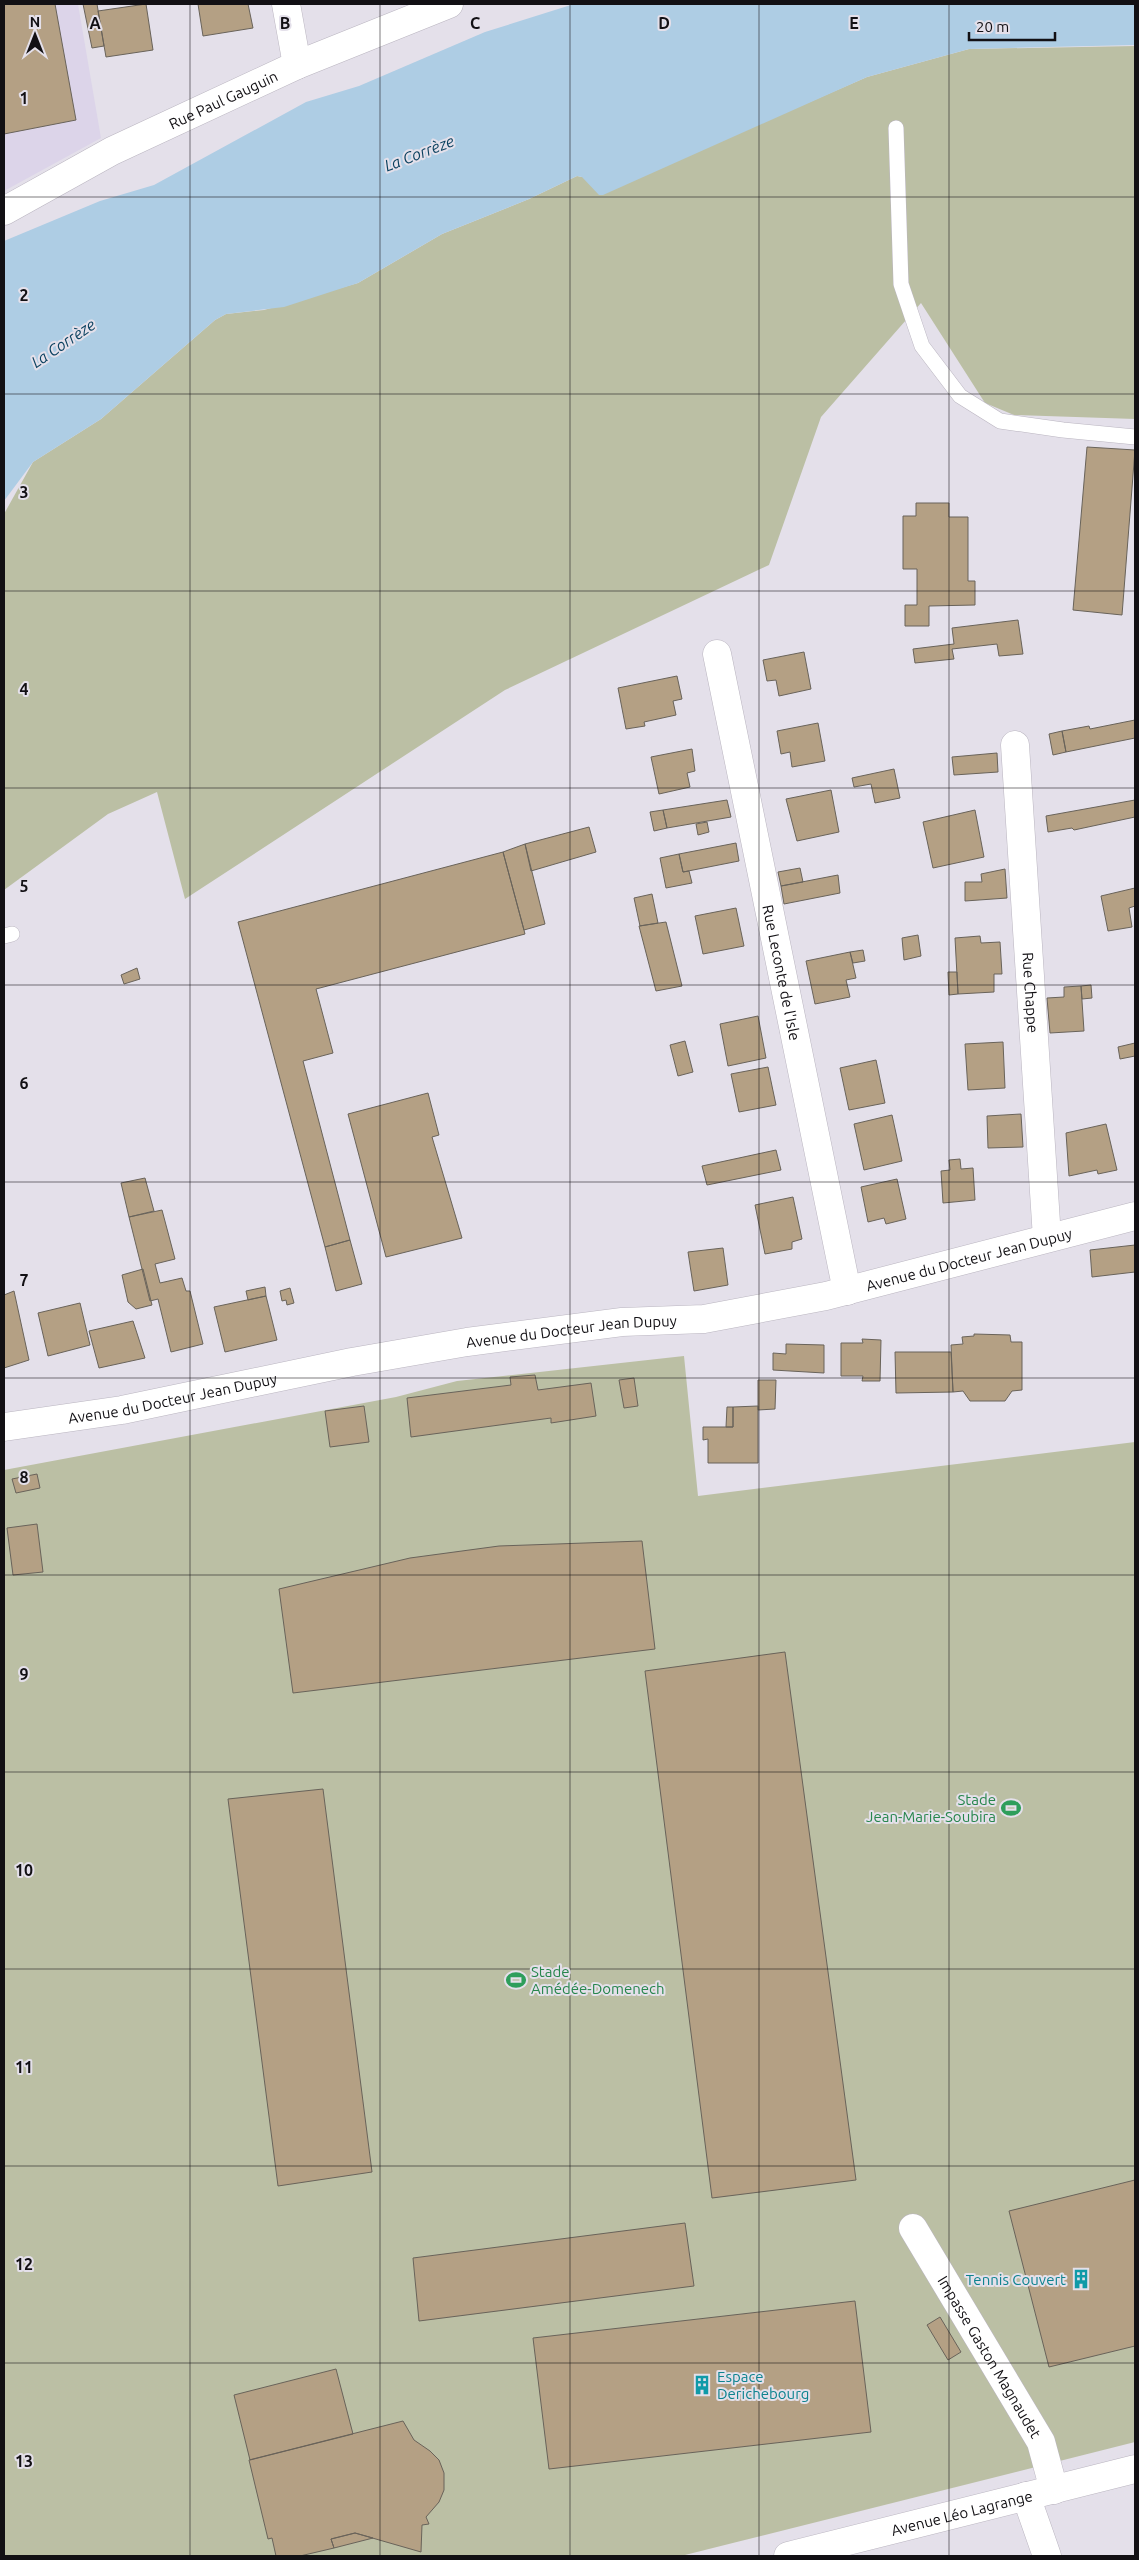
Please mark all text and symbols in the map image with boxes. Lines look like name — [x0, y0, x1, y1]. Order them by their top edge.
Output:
north arrow — [10, 10, 60, 60]
scale bar — [969, 10, 1055, 42]
text: N — [30, 14, 40, 30]
text: A — [89, 14, 101, 32]
text: B — [280, 14, 290, 32]
text: C — [470, 14, 480, 32]
text: D — [658, 14, 670, 32]
text: E — [849, 14, 859, 32]
text: 20 m — [976, 18, 1009, 35]
street label: Rue Paul Gauguin — [166, 67, 280, 132]
text: 1 — [19, 89, 29, 107]
water label: La Corrèze — [382, 131, 456, 175]
text: 2 — [19, 286, 29, 304]
water label: La Corrèze — [28, 315, 98, 371]
text: 3 — [19, 483, 29, 501]
text: 4 — [19, 680, 29, 698]
text: 5 — [19, 877, 29, 895]
street label: Rue Leconte de l'Isle — [760, 903, 804, 1042]
street label: Rue Chappe — [1020, 952, 1042, 1033]
text: 6 — [19, 1074, 29, 1092]
street label: Avenue du Docteur Jean Dupuy — [864, 1224, 1074, 1294]
text: 7 — [19, 1271, 29, 1289]
street label: Avenue du Docteur Jean Dupuy — [465, 1311, 677, 1351]
street label: Avenue du Docteur Jean Dupuy — [67, 1369, 278, 1426]
text: 8 — [19, 1468, 29, 1486]
text: 9 — [19, 1665, 29, 1683]
place label: Stade Jean-Marie-Soubira — [866, 1791, 996, 1825]
sports icon: Stade Jean-Marie-Soubira — [1000, 1797, 1022, 1819]
text: 10 — [15, 1861, 33, 1879]
place label: Stade Amédée-Domenech — [531, 1963, 665, 1997]
sports icon: Stade Amédée-Domenech — [505, 1969, 527, 1991]
text: 11 — [15, 2058, 33, 2076]
text: 12 — [15, 2255, 33, 2273]
building icon: Tennis Couvert — [1070, 2268, 1092, 2290]
place label: Tennis Couvert — [966, 2271, 1066, 2288]
street label: Impasse Gaston Magnaudet — [935, 2272, 1045, 2441]
place label: Espace Derichebourg — [717, 2368, 809, 2402]
building icon: Espace Derichebourg — [691, 2374, 713, 2396]
text: 13 — [15, 2452, 33, 2470]
street label: Avenue Léo Lagrange — [889, 2487, 1034, 2538]

